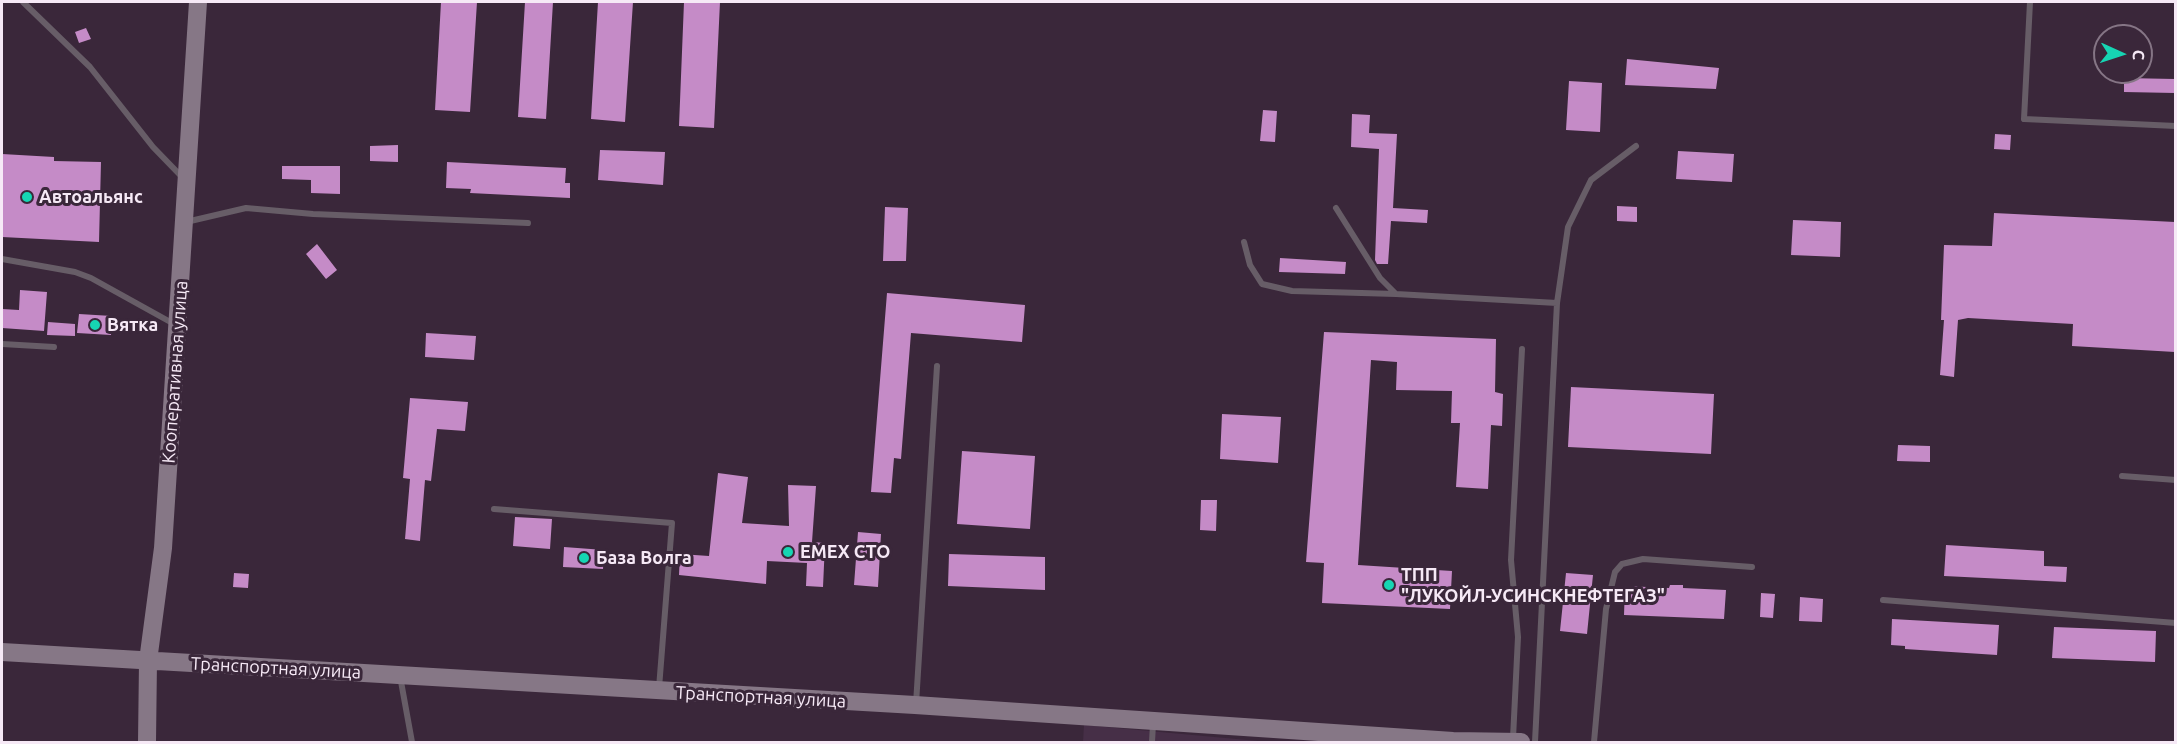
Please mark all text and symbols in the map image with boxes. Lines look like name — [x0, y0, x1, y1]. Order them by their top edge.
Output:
north arrow — [2093, 24, 2153, 84]
text: С — [2130, 49, 2148, 60]
place label: Автоальянс — [39, 186, 143, 208]
marker: Автоальянс — [20, 190, 34, 204]
street label: Кооперативная улица — [158, 280, 192, 464]
place label: Вятка — [107, 314, 158, 336]
marker: Вятка — [88, 318, 102, 332]
place label: EMEX СТО — [800, 541, 890, 563]
marker: EMEX СТО — [781, 545, 795, 559]
place label: База Волга — [596, 547, 692, 569]
marker: База Волга — [577, 551, 591, 565]
place label: ТПП "ЛУКОЙЛ-УСИНСКНЕФТЕГАЗ" — [1401, 564, 1665, 606]
marker: ТПП "ЛУКОЙЛ-УСИНСКНЕФТЕГАЗ" — [1382, 578, 1396, 592]
street label: Транспортная улица — [190, 653, 362, 683]
street label: Транспортная улица — [675, 682, 847, 712]

